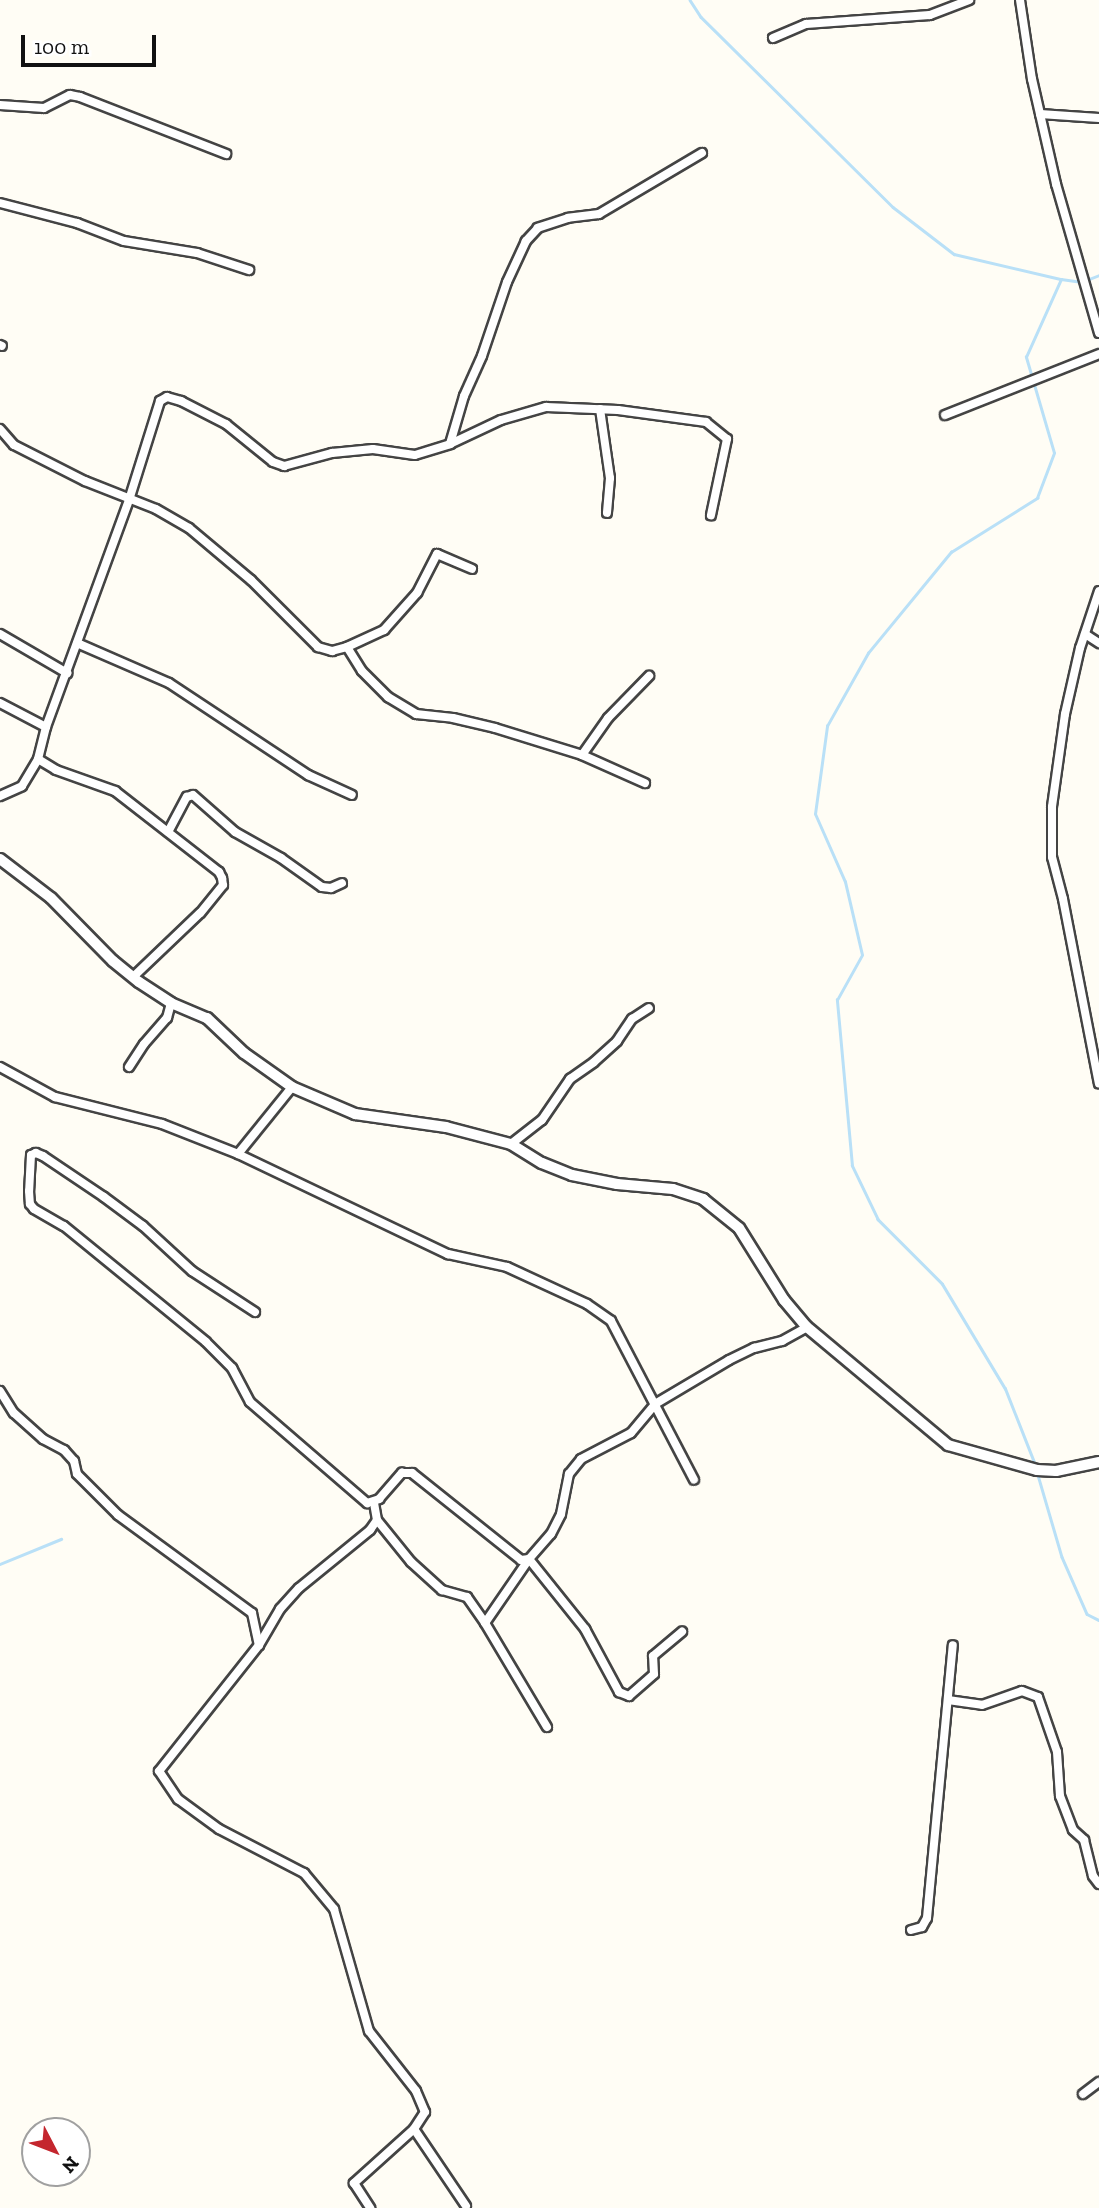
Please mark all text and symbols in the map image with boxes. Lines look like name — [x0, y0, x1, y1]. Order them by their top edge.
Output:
scale bar — [24, 21, 159, 65]
text: 100 m — [34, 34, 89, 59]
north arrow — [21, 2117, 91, 2187]
text: N — [57, 2152, 84, 2178]

